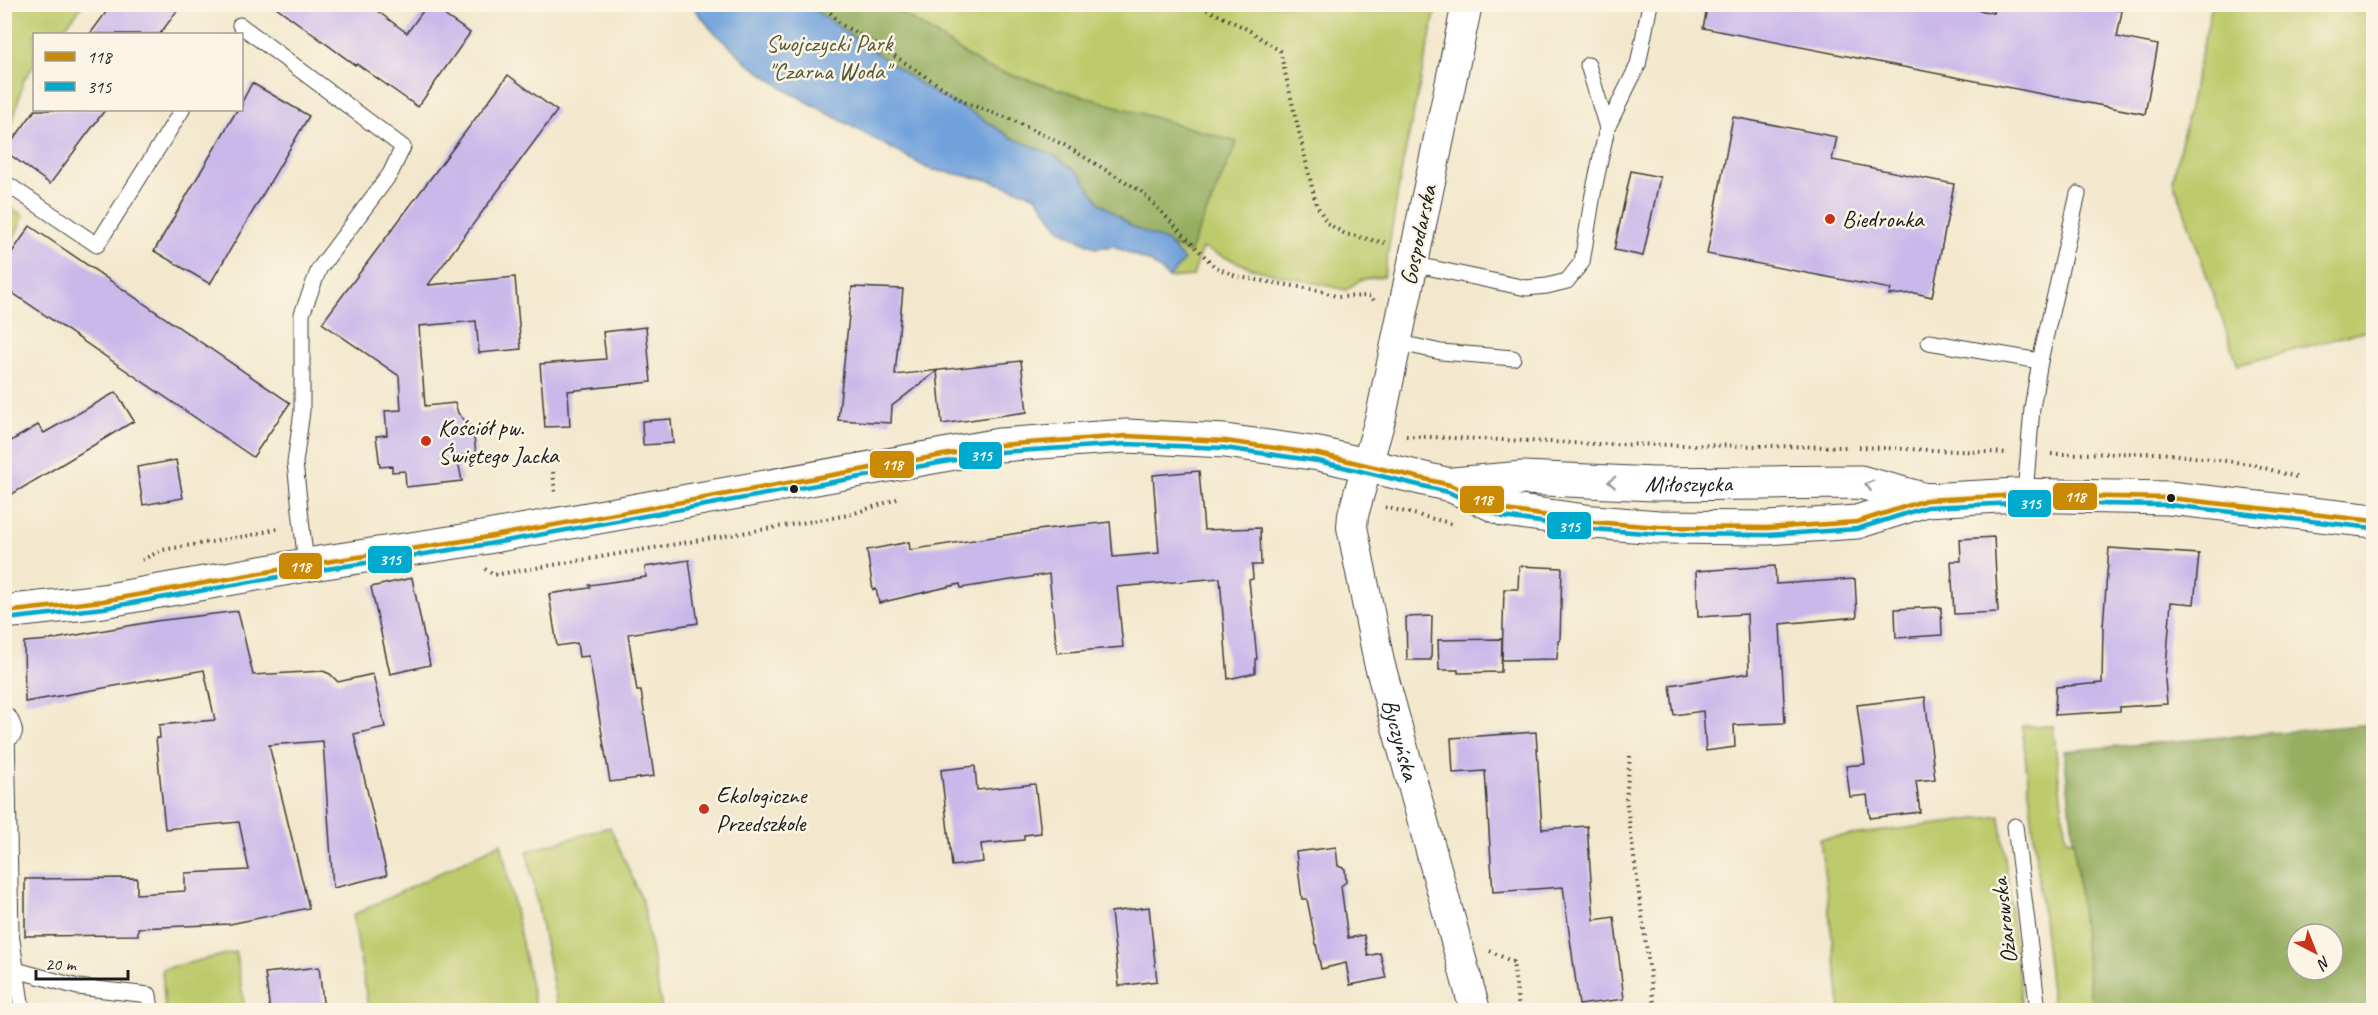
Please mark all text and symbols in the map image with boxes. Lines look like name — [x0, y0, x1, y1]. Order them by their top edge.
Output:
park label: Swojczycki Park "Czarna Woda" — [766, 28, 895, 86]
legend — [33, 33, 243, 111]
text: 118 — [87, 46, 113, 68]
text: 315 — [87, 76, 112, 98]
street label: Gospodarska — [1393, 181, 1444, 288]
place label: Biedronka — [1842, 204, 1925, 234]
marker: Biedronka — [1823, 212, 1837, 226]
place label: Kościół pw. Świętego Jacka — [438, 412, 560, 470]
marker: Kościół pw. Świętego Jacka — [419, 434, 433, 448]
line badge: 315 — [958, 441, 1003, 470]
text: 315 — [970, 446, 994, 466]
line badge: 118 — [869, 450, 915, 479]
text: 118 — [881, 455, 905, 475]
street label: Miłoszycka — [1645, 468, 1734, 499]
one-way arrow — [1607, 476, 1616, 489]
one-way arrow — [1864, 480, 1875, 492]
line badge: 118 — [2052, 482, 2098, 511]
unlabelled marker — [788, 483, 800, 495]
line badge: 118 — [1459, 485, 1505, 514]
text: 118 — [2064, 487, 2088, 507]
line badge: 315 — [2007, 489, 2052, 518]
text: 118 — [1471, 490, 1495, 510]
unlabelled marker — [2165, 492, 2177, 504]
text: 315 — [2019, 494, 2043, 514]
line badge: 315 — [1546, 511, 1592, 540]
text: 315 — [1558, 517, 1582, 537]
line badge: 315 — [367, 545, 413, 574]
text: 315 — [379, 550, 403, 570]
line badge: 118 — [278, 552, 323, 580]
text: 118 — [289, 557, 313, 577]
street label: Byczyńska — [1375, 696, 1426, 785]
place label: Ekologiczne Przedszkole — [716, 780, 809, 838]
marker: Ekologiczne Przedszkole — [697, 802, 711, 816]
street label: Ożarowska — [1984, 874, 2024, 966]
north arrow — [2285, 922, 2345, 982]
scale bar — [36, 943, 128, 981]
text: N — [2312, 952, 2335, 975]
text: 20 m — [45, 953, 78, 975]

